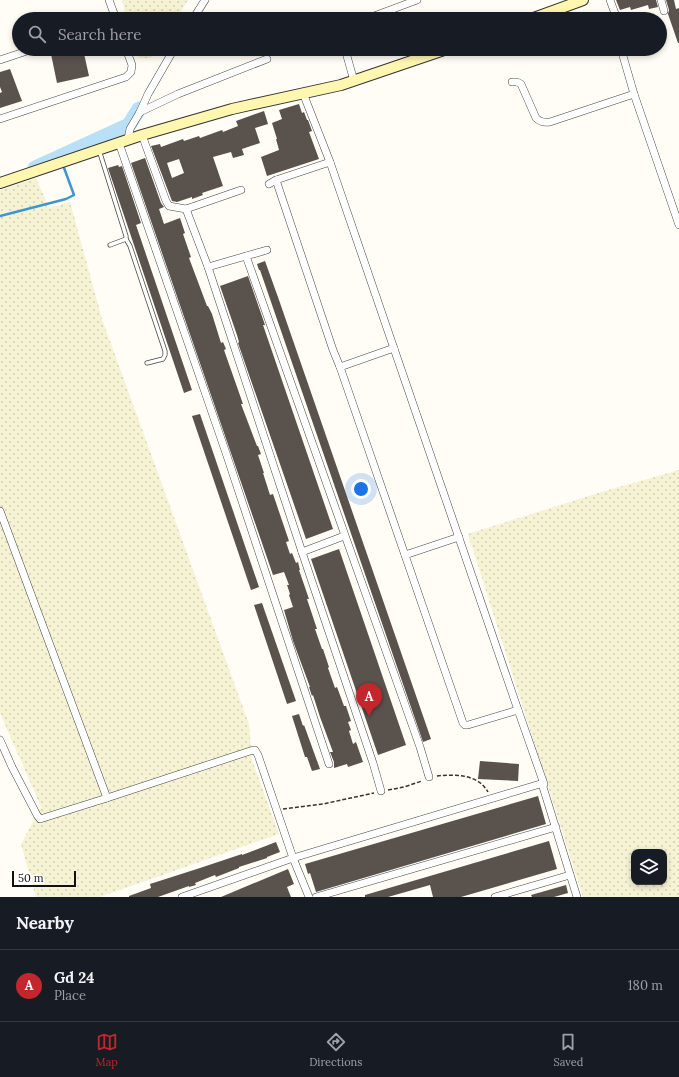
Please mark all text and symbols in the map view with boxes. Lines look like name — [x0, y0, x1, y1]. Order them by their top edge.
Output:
search box — [12, 12, 667, 56]
icon: search — [26, 23, 48, 45]
text: Search here — [58, 25, 141, 44]
your location — [351, 479, 371, 499]
pin: A — [356, 683, 382, 716]
map controls — [631, 849, 667, 885]
button: layers — [631, 849, 667, 885]
scale bar — [12, 869, 76, 888]
text: 50 m — [18, 871, 44, 885]
text: Nearby — [16, 912, 74, 934]
text: Gd 24 — [54, 968, 94, 987]
text: A — [25, 977, 33, 994]
text: 180 m — [628, 977, 663, 994]
text: Place — [54, 987, 86, 1004]
tab: Map — [96, 1031, 118, 1069]
tab: Directions — [309, 1031, 362, 1069]
tab: Saved — [554, 1031, 583, 1069]

